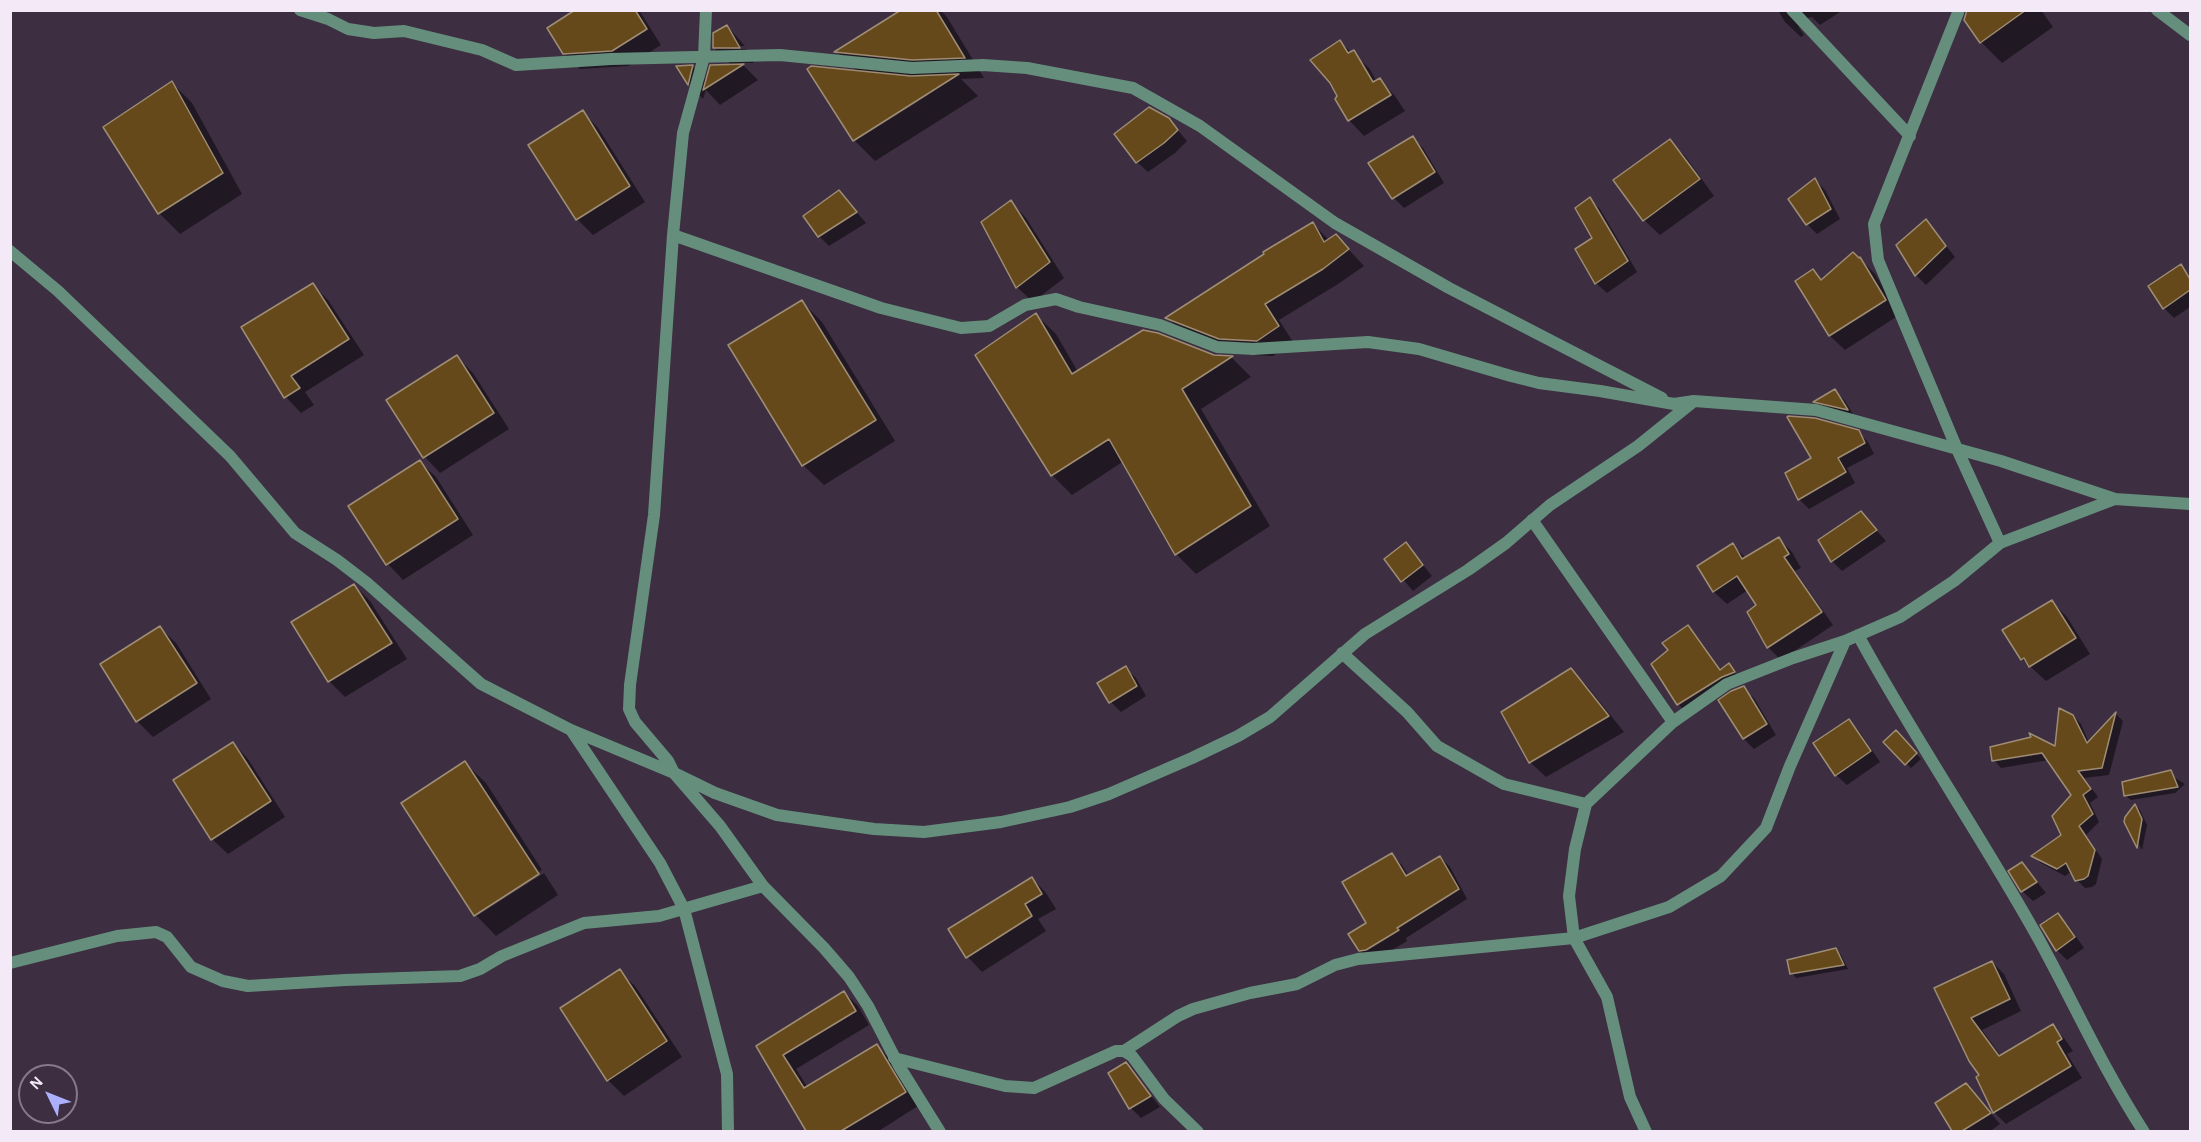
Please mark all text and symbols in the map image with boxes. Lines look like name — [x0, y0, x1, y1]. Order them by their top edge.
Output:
north arrow — [18, 1064, 78, 1124]
text: N — [27, 1074, 46, 1093]

